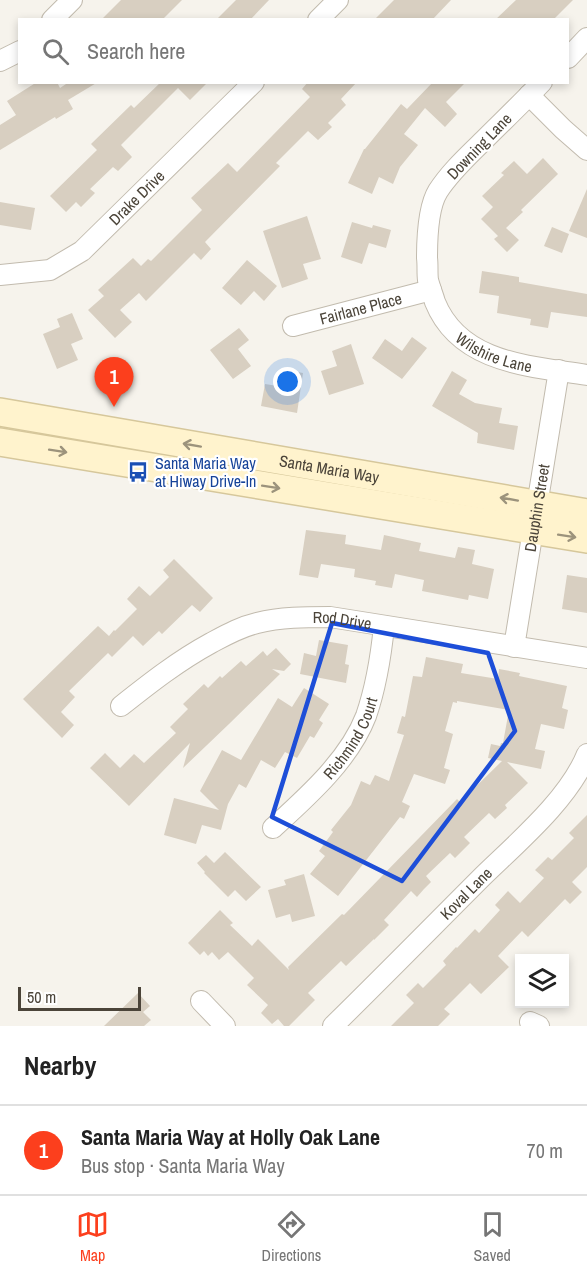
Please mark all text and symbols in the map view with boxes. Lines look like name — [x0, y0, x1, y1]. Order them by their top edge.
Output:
search box — [18, 18, 569, 84]
icon: search — [39, 35, 72, 68]
text: Search here — [87, 36, 185, 66]
street label: Downing Lane — [442, 108, 516, 184]
street label: Drake Drive — [104, 165, 169, 230]
street label: Fairlane Place — [317, 287, 404, 330]
street label: Wilshire Lane — [451, 327, 534, 377]
pin: 1 — [94, 358, 134, 407]
your location — [273, 367, 302, 396]
one-way arrow — [183, 439, 203, 450]
one-way arrow — [47, 446, 67, 457]
street label: Santa Maria Way — [278, 449, 381, 488]
place label: Santa Maria Way at Hiway Drive-In — [155, 452, 256, 492]
bus stop icon: Santa Maria Way at Hiway Drive-In — [126, 460, 150, 484]
street label: Dauphin Street — [519, 462, 555, 553]
one-way arrow — [260, 482, 280, 493]
one-way arrow — [499, 493, 519, 504]
one-way arrow — [556, 531, 576, 542]
street label: Rod Drive — [313, 606, 373, 634]
street label: Richmind Court — [318, 694, 382, 784]
street label: Koval Lane — [435, 862, 497, 924]
map controls — [515, 954, 569, 1008]
button: layers — [515, 954, 569, 1008]
scale bar — [18, 984, 141, 1012]
text: 50 m — [27, 986, 56, 1008]
text: Nearby — [24, 1048, 96, 1083]
text: Santa Maria Way at Holly Oak Lane — [81, 1122, 380, 1152]
text: 1 — [39, 1137, 48, 1164]
text: 70 m — [527, 1137, 563, 1164]
text: Bus stop · Santa Maria Way — [81, 1152, 285, 1179]
tab: Map — [76, 1208, 109, 1266]
tab: Directions — [261, 1208, 321, 1266]
tab: Saved — [474, 1208, 511, 1266]

